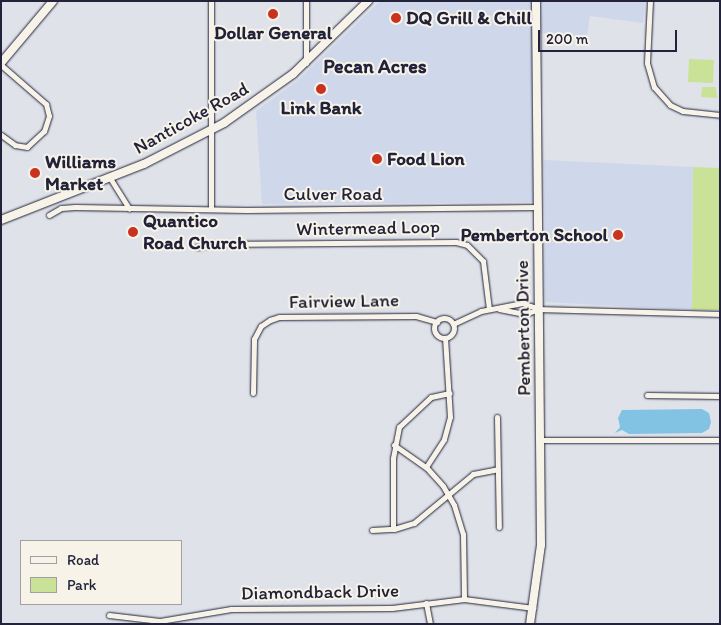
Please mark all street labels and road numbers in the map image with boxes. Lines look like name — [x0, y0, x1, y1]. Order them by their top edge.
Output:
street label: Nanticoke Road — [130, 77, 252, 159]
street label: Culver Road — [284, 183, 382, 205]
street label: Wintermead Loop — [296, 215, 440, 241]
street label: Pemberton Drive — [510, 260, 536, 396]
street label: Fairview Lane — [289, 289, 399, 313]
street label: Diamondback Drive — [241, 579, 399, 605]

